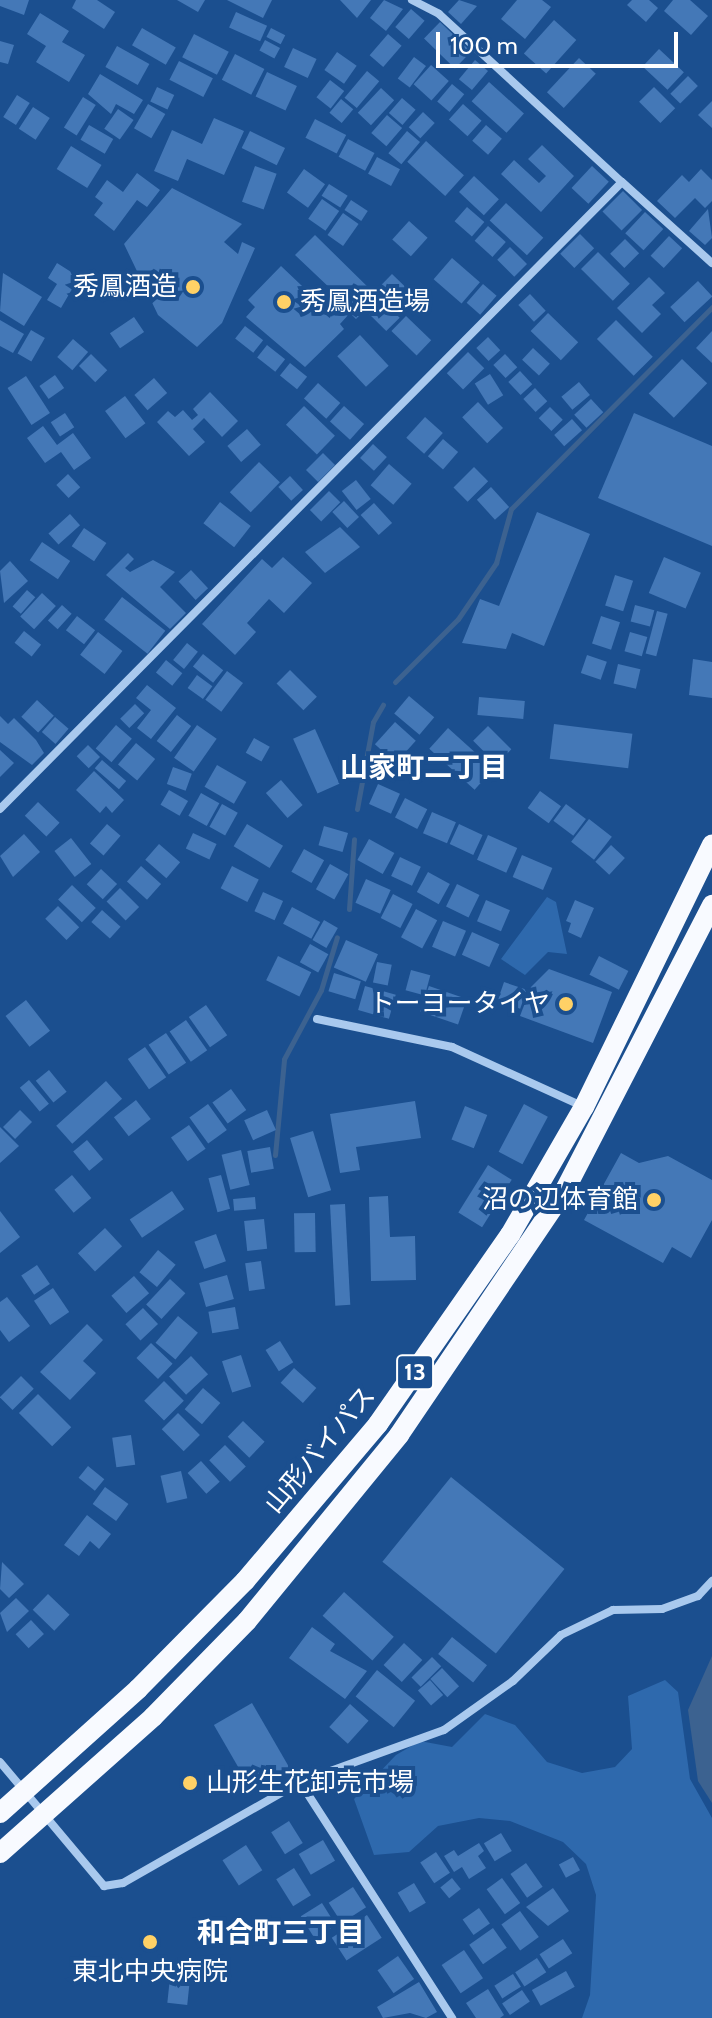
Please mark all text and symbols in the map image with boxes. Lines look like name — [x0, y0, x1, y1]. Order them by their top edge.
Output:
scale bar — [440, 16, 682, 66]
text: 100 m — [450, 31, 518, 60]
place label: 秀鳳酒造 — [73, 271, 177, 303]
marker: 秀鳳酒造 — [184, 278, 202, 296]
place label: 秀鳳酒造場 — [300, 286, 430, 318]
marker: 秀鳳酒造場 — [275, 293, 293, 311]
district label: 山家町二丁目 — [340, 750, 508, 784]
place label: トーヨータイヤ — [368, 988, 550, 1020]
marker: トーヨータイヤ — [557, 995, 575, 1013]
place label: 沼の辺体育館 — [482, 1184, 638, 1216]
marker: 沼の辺体育館 — [645, 1191, 663, 1209]
road number: 13 — [395, 1352, 435, 1392]
street label: 山形バイパス — [258, 1380, 382, 1520]
place label: 山形生花卸売市場 — [206, 1767, 414, 1799]
marker: 山形生花卸売市場 — [181, 1774, 199, 1792]
district label: 和合町三丁目 — [197, 1915, 365, 1949]
marker: 東北中央病院 — [139, 1931, 161, 1953]
place label: 東北中央病院 — [72, 1956, 228, 1988]

